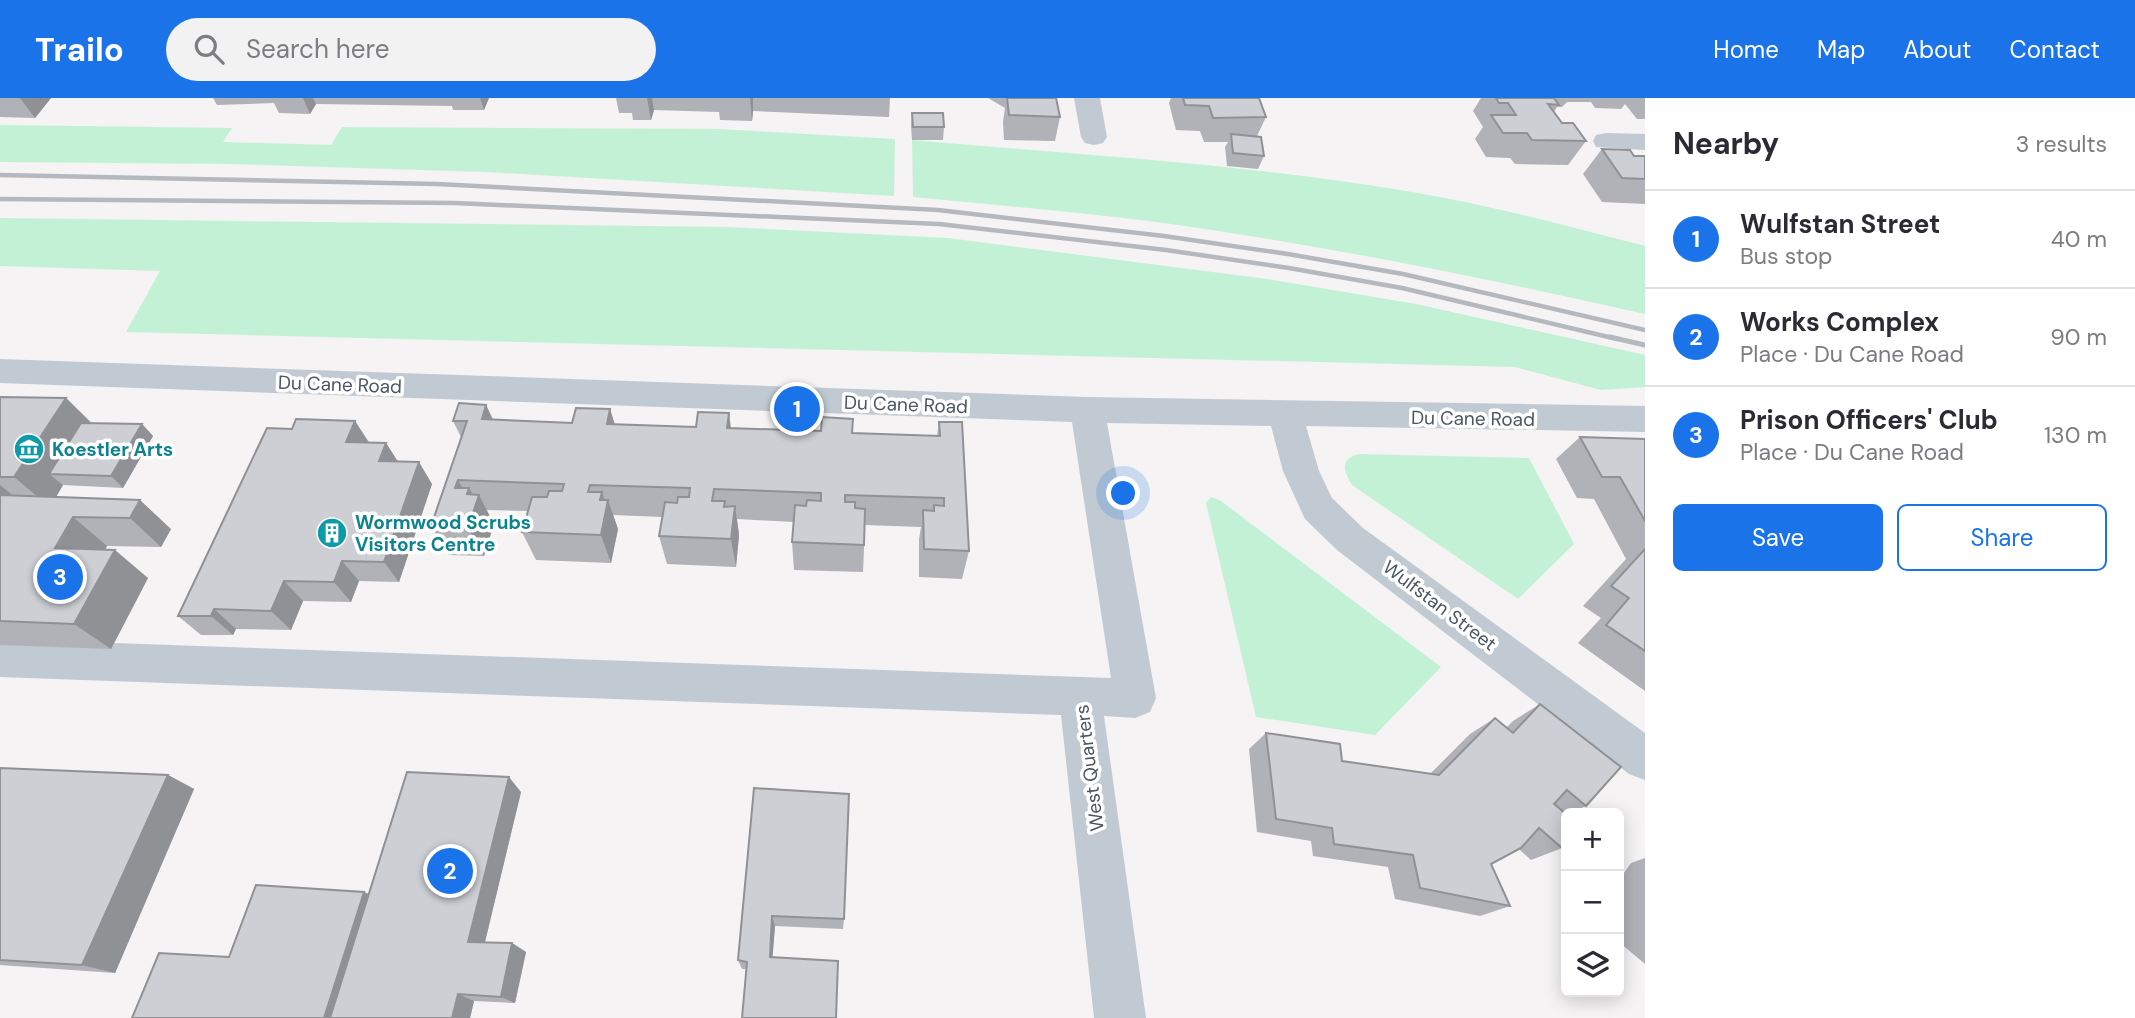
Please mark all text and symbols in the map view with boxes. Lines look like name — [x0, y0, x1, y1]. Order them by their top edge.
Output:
search box — [166, 18, 656, 81]
text: Trailo — [35, 28, 124, 71]
icon: search — [190, 30, 228, 68]
text: Search here — [246, 32, 389, 66]
text: Home — [1713, 34, 1779, 65]
text: Map — [1817, 34, 1865, 65]
text: About — [1903, 34, 1972, 65]
text: Contact — [2010, 34, 2100, 65]
text: Nearby — [1673, 124, 1779, 163]
text: 3 results — [2016, 129, 2107, 159]
text: Wulfstan Street — [1740, 207, 1940, 241]
text: 1 — [1692, 224, 1700, 254]
text: 40 m — [2051, 224, 2107, 254]
text: Bus stop — [1740, 241, 1832, 271]
text: Works Complex — [1740, 305, 1939, 339]
text: 2 — [1689, 322, 1703, 352]
text: 90 m — [2050, 322, 2107, 352]
text: Place · Du Cane Road — [1740, 339, 1964, 369]
street label: Du Cane Road — [278, 370, 402, 399]
pin: 1 — [774, 383, 820, 435]
street label: Du Cane Road — [844, 390, 968, 419]
text: Prison Officers' Club — [1740, 403, 1998, 437]
street label: Du Cane Road — [1411, 405, 1535, 432]
text: 3 — [1689, 420, 1703, 450]
text: 130 m — [2044, 420, 2107, 450]
museum icon: Koestler Arts — [12, 432, 46, 466]
place label: Koestler Arts — [52, 437, 173, 462]
text: Place · Du Cane Road — [1740, 437, 1964, 467]
your location — [1106, 476, 1140, 510]
button: Save — [1673, 504, 1883, 571]
button: Share — [1897, 504, 2107, 571]
place label: Wormwood Scrubs Visitors Centre — [355, 510, 531, 557]
building icon: Wormwood Scrubs Visitors Centre — [315, 516, 349, 550]
pin: 3 — [37, 551, 83, 603]
street label: Wulfstan Street — [1378, 554, 1502, 656]
street label: West Quarters — [1069, 703, 1110, 833]
map controls — [1561, 808, 1624, 997]
button: + — [1561, 808, 1624, 871]
pin: 2 — [427, 845, 473, 897]
button: − — [1561, 871, 1624, 934]
button: layers — [1561, 934, 1624, 997]

